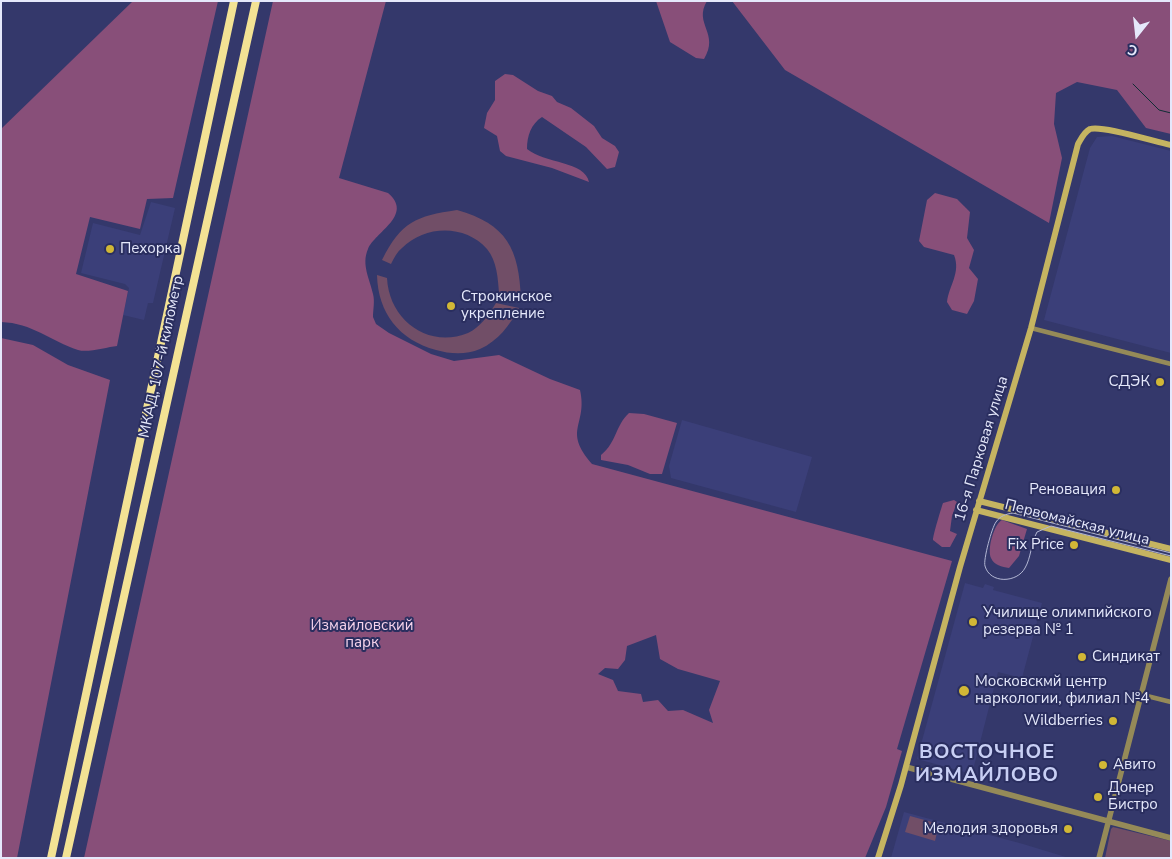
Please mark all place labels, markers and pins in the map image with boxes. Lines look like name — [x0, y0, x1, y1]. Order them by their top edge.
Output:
place label: Пехорка — [120, 240, 181, 258]
marker: Пехорка — [104, 243, 116, 255]
place label: Строкинское укрепление — [461, 288, 552, 323]
marker: Строкинское укрепление — [445, 300, 457, 312]
place label: СДЭК — [1109, 373, 1150, 391]
marker: СДЭК — [1154, 376, 1166, 388]
place label: Реновация — [1029, 481, 1106, 499]
marker: Реновация — [1110, 484, 1122, 496]
place label: Fix Price — [1008, 536, 1064, 554]
marker: Fix Price — [1068, 539, 1080, 551]
place label: Училище олимпийского резерва № 1 — [983, 604, 1152, 639]
marker: Училище олимпийского резерва № 1 — [967, 616, 979, 628]
place label: Синдикат — [1092, 648, 1160, 666]
marker: Синдикат — [1076, 651, 1088, 663]
place label: Московскмй центр наркологии, филиал №4 — [975, 673, 1149, 708]
marker: Московскмй центр наркологии, филиал №4 — [957, 684, 971, 698]
place label: Wildberries — [1024, 712, 1103, 730]
marker: Wildberries — [1107, 715, 1119, 727]
place label: Авито — [1113, 756, 1156, 774]
marker: Авито — [1097, 759, 1109, 771]
place label: Донер Бистро — [1108, 779, 1158, 814]
marker: Донер Бистро — [1092, 791, 1104, 803]
place label: Мелодия здоровья — [924, 820, 1058, 838]
marker: Мелодия здоровья — [1062, 823, 1074, 835]

